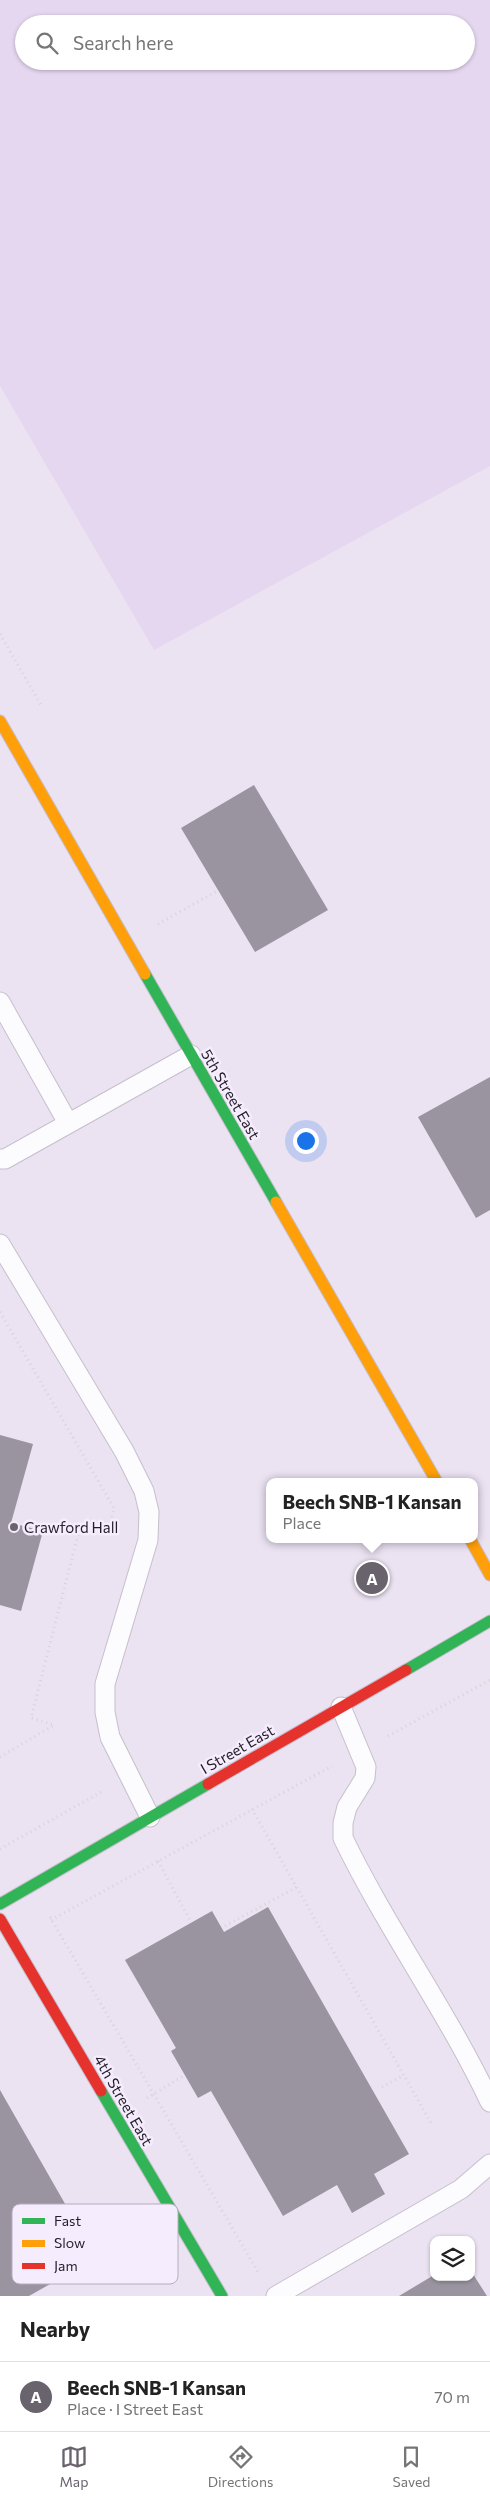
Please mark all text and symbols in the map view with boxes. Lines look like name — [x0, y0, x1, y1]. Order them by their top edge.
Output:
search box — [15, 15, 475, 70]
icon: search — [33, 29, 61, 57]
text: Search here — [73, 31, 173, 54]
street label: 5th Street East — [198, 1046, 264, 1142]
your location — [293, 1128, 319, 1154]
popup — [266, 1478, 478, 1543]
text: Beech SNB-1 Kansan — [282, 1490, 462, 1513]
text: Place — [282, 1513, 321, 1532]
place label: Crawford Hall — [24, 1518, 118, 1536]
marker: Crawford Hall — [8, 1521, 20, 1533]
pin: A — [356, 1559, 388, 1597]
street label: I Street East — [197, 1721, 277, 1777]
street label: 4th Street East — [91, 2052, 157, 2148]
legend — [12, 2204, 178, 2284]
text: Fast — [54, 2212, 81, 2229]
text: Slow — [54, 2234, 85, 2251]
map controls — [430, 2236, 475, 2281]
button: layers — [430, 2236, 475, 2281]
text: Jam — [54, 2257, 78, 2274]
text: Nearby — [20, 2316, 90, 2341]
text: Beech SNB-1 Kansan — [67, 2376, 246, 2399]
text: A — [30, 2387, 42, 2406]
text: 70 m — [434, 2387, 470, 2406]
text: Place · I Street East — [67, 2399, 203, 2418]
tab: Map — [60, 2443, 88, 2490]
tab: Directions — [208, 2443, 273, 2490]
tab: Saved — [393, 2443, 430, 2490]

